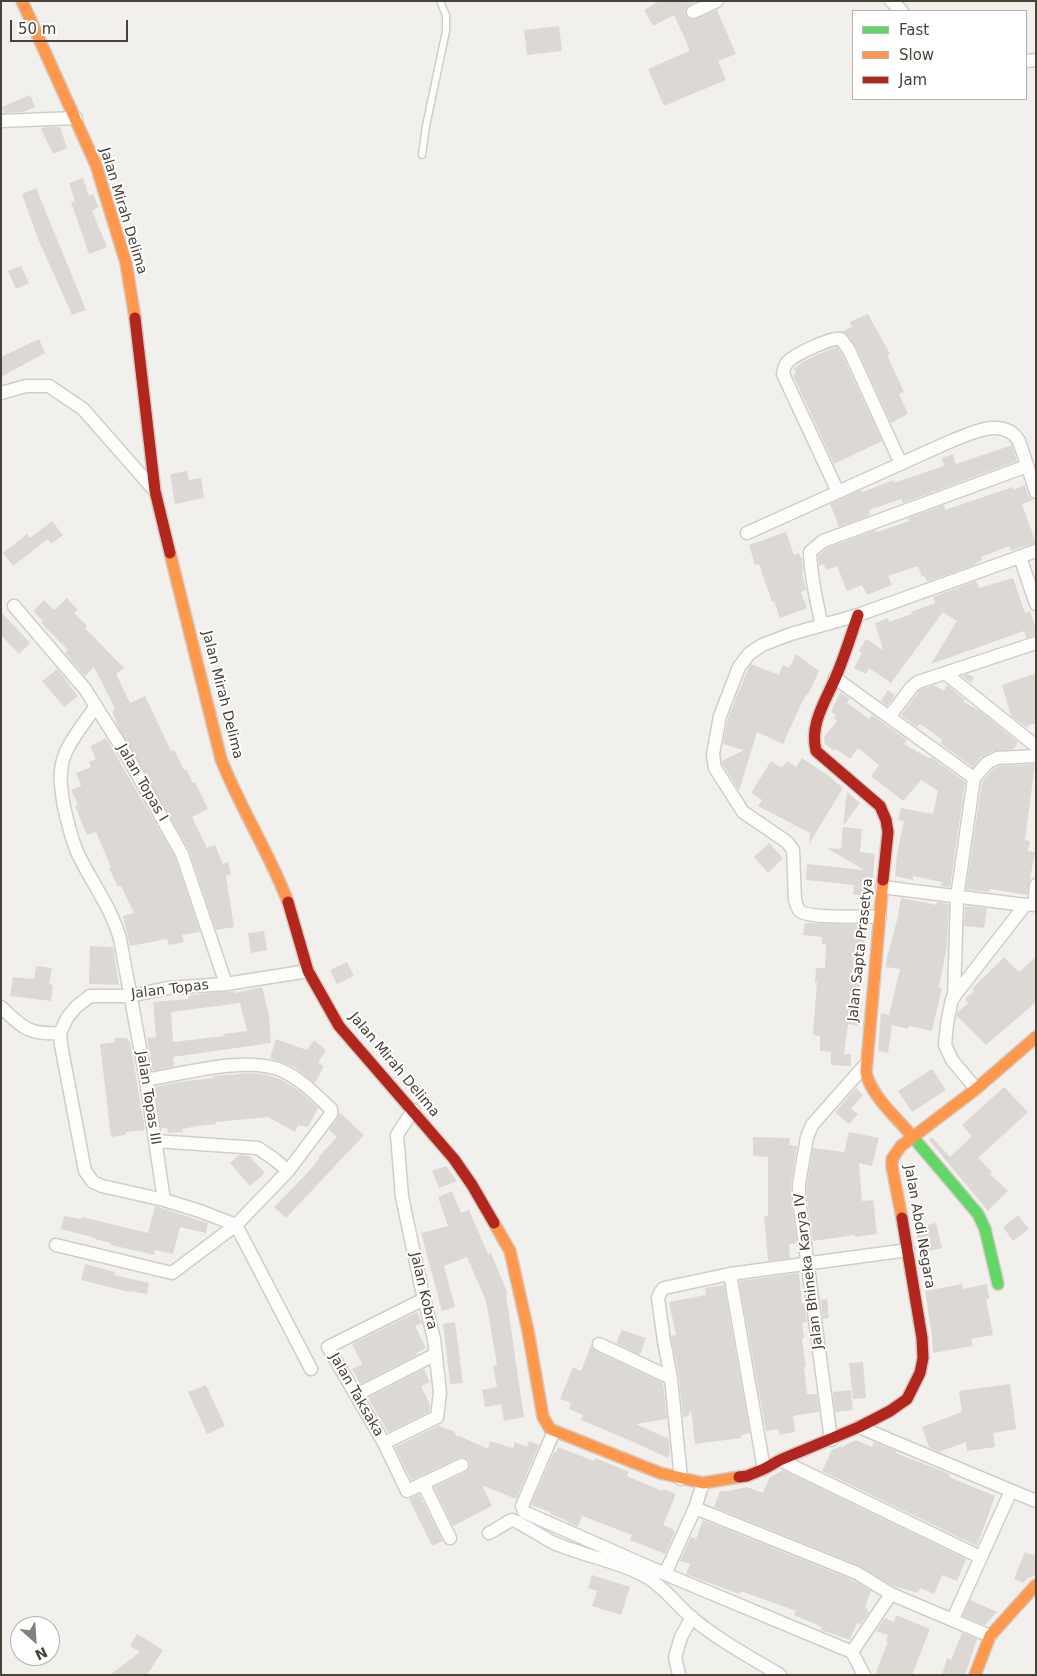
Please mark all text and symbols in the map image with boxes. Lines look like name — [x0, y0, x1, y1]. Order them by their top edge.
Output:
scale bar — [12, 10, 130, 42]
legend — [852, 10, 1027, 100]
text: 50 m — [18, 20, 56, 38]
text: Fast — [899, 21, 929, 39]
text: Slow — [899, 46, 934, 64]
text: Jam — [899, 71, 927, 89]
street label: Jalan Mirah Delima — [96, 146, 150, 276]
street label: Jalan Mirah Delima — [198, 629, 246, 761]
street label: Jalan Topas I — [113, 741, 171, 825]
street label: Jalan Sapta Prasetya — [845, 877, 877, 1023]
street label: Jalan Topas — [130, 977, 210, 1003]
street label: Jalan Mirah Delima — [345, 1009, 443, 1121]
street label: Jalan Topas III — [132, 1050, 164, 1146]
street label: Jalan Abdi Negara — [900, 1164, 938, 1290]
street label: Jalan Bhineka Karya IV — [791, 1192, 827, 1350]
street label: Jalan Kobra — [406, 1251, 440, 1331]
street label: Jalan Taksaka — [325, 1350, 387, 1440]
north arrow — [10, 1616, 60, 1666]
text: N — [32, 1644, 50, 1663]

